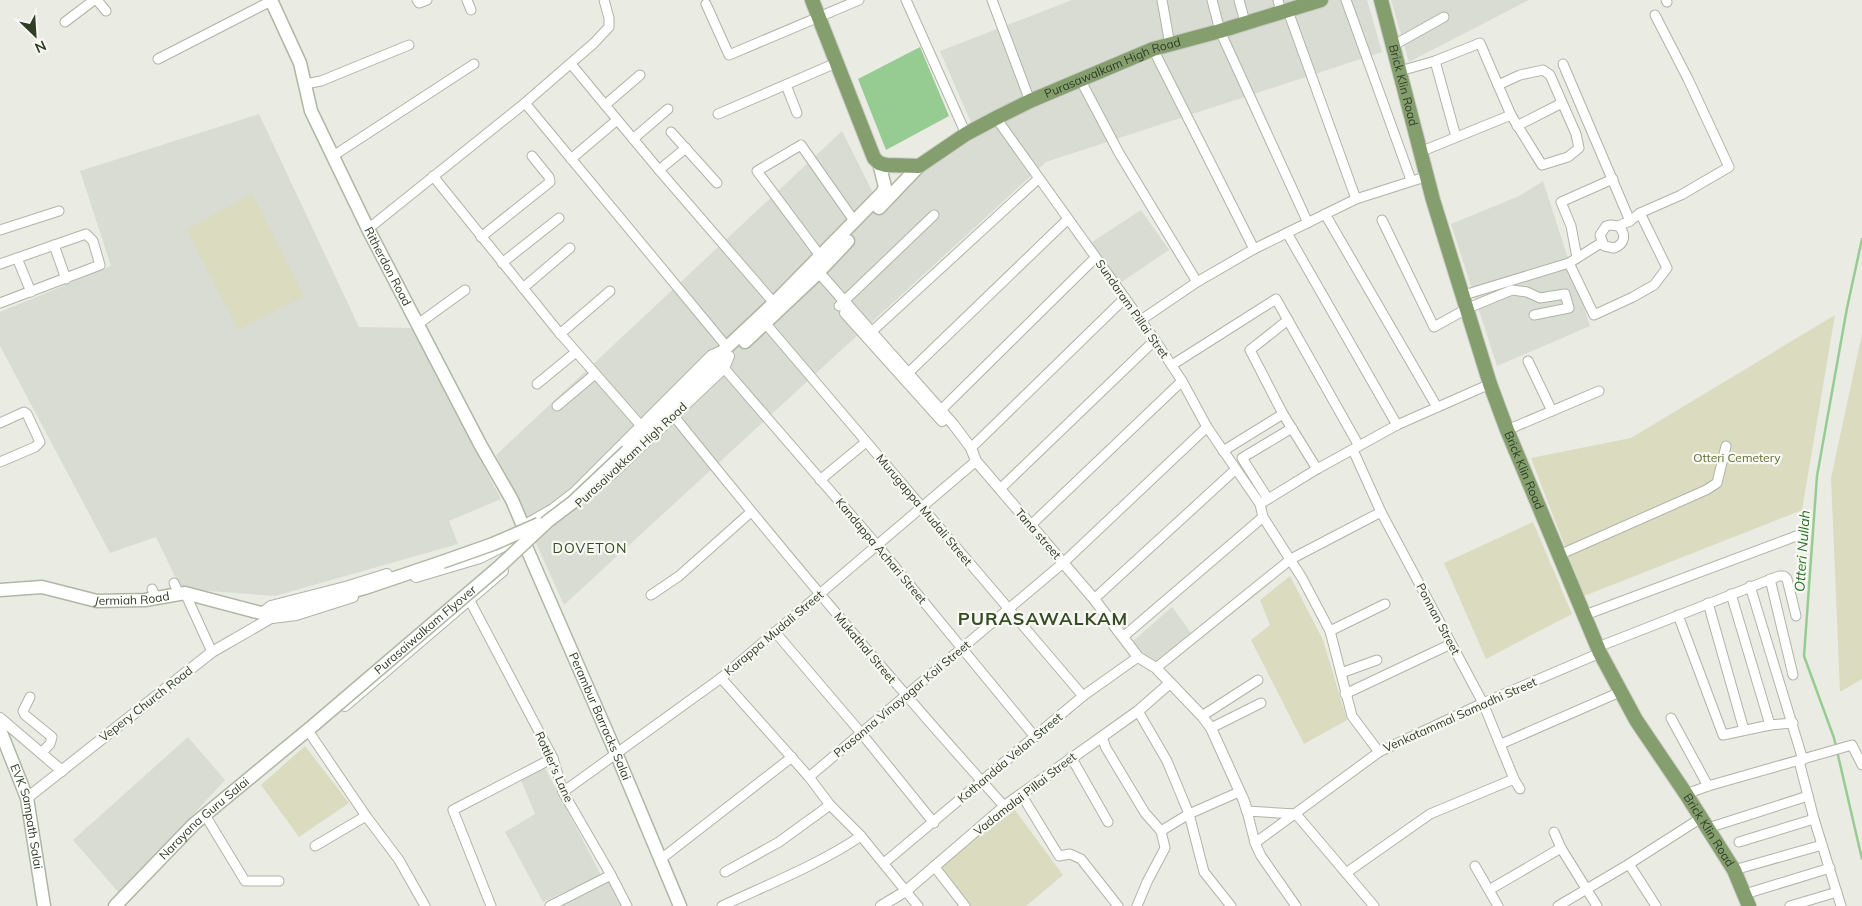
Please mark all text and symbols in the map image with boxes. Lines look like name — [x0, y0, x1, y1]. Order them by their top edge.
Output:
north arrow — [10, 10, 60, 60]
street label: Purasawalkam High Road — [1042, 34, 1182, 101]
text: N — [32, 36, 49, 57]
street label: Brick Klin Road — [1386, 43, 1421, 127]
street label: Ritherdon Road — [361, 224, 415, 308]
street label: Sundaram Pillai Stret — [1093, 256, 1172, 361]
street label: Purasaivakkam High Road — [572, 399, 690, 510]
street label: Brick Klin Road — [1501, 429, 1547, 512]
park label: Otteri Cemetery — [1693, 450, 1781, 465]
street label: Murugappa Mudali Street — [873, 451, 976, 569]
street label: Kandappa Achari Street — [833, 495, 930, 607]
street label: Tana street — [1012, 505, 1065, 562]
water label: Otteri Nullah — [1790, 510, 1814, 592]
district label: DOVETON — [553, 539, 627, 557]
street label: Ponnan Street — [1413, 580, 1464, 657]
street label: Purasaiwalkam Flyover — [371, 581, 480, 677]
street label: Karappa Mudali Street — [721, 587, 826, 678]
street label: Jermiah Road — [93, 588, 171, 608]
district label: PURASAWALKAM — [958, 607, 1128, 630]
street label: Mukathal Street — [831, 609, 899, 686]
street label: Prasanna Vinayagar Koil Street — [830, 637, 973, 760]
street label: Perambur Barracks Salai — [566, 650, 635, 782]
street label: Vepery Church Road — [96, 663, 195, 745]
street label: Venkatammal Samadhi Street — [1381, 674, 1539, 755]
street label: Kothandda Velan Street — [954, 709, 1065, 806]
street label: Rottler's Lane — [532, 729, 577, 805]
street label: Vadamalai Pillai Street — [970, 749, 1079, 838]
street label: EVK Sampath Salai — [7, 762, 46, 870]
street label: Narayana Guru Salai — [156, 774, 252, 863]
street label: Brick Klin Road — [1681, 790, 1738, 869]

